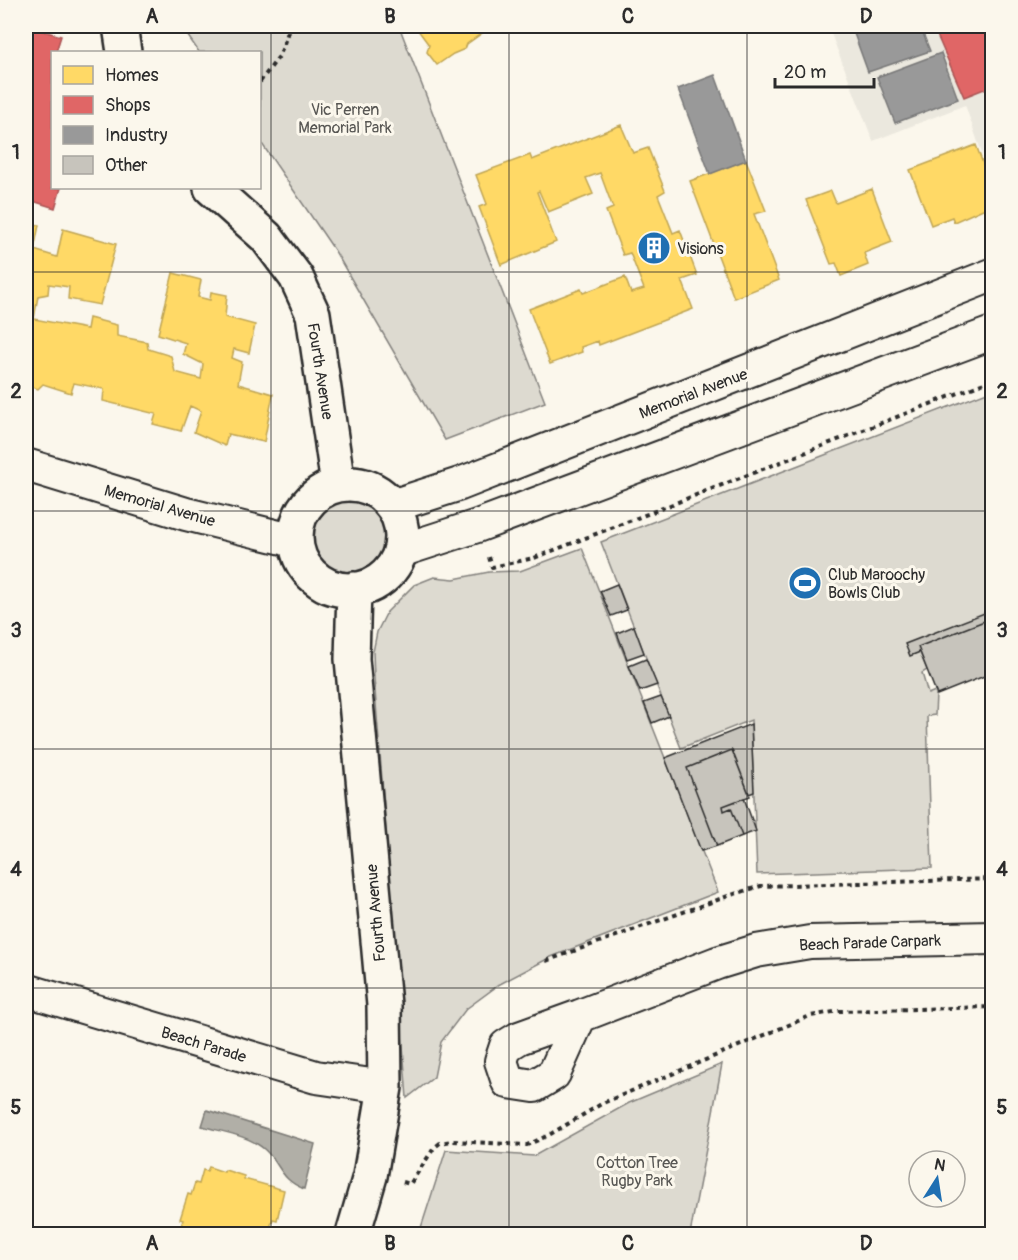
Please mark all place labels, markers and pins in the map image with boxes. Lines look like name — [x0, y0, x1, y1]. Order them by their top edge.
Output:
building icon: Visions — [636, 230, 672, 266]
place label: Visions — [677, 239, 724, 259]
sports icon: Club Maroochy Bowls Club — [787, 565, 823, 601]
place label: Club Maroochy Bowls Club — [828, 565, 925, 603]

